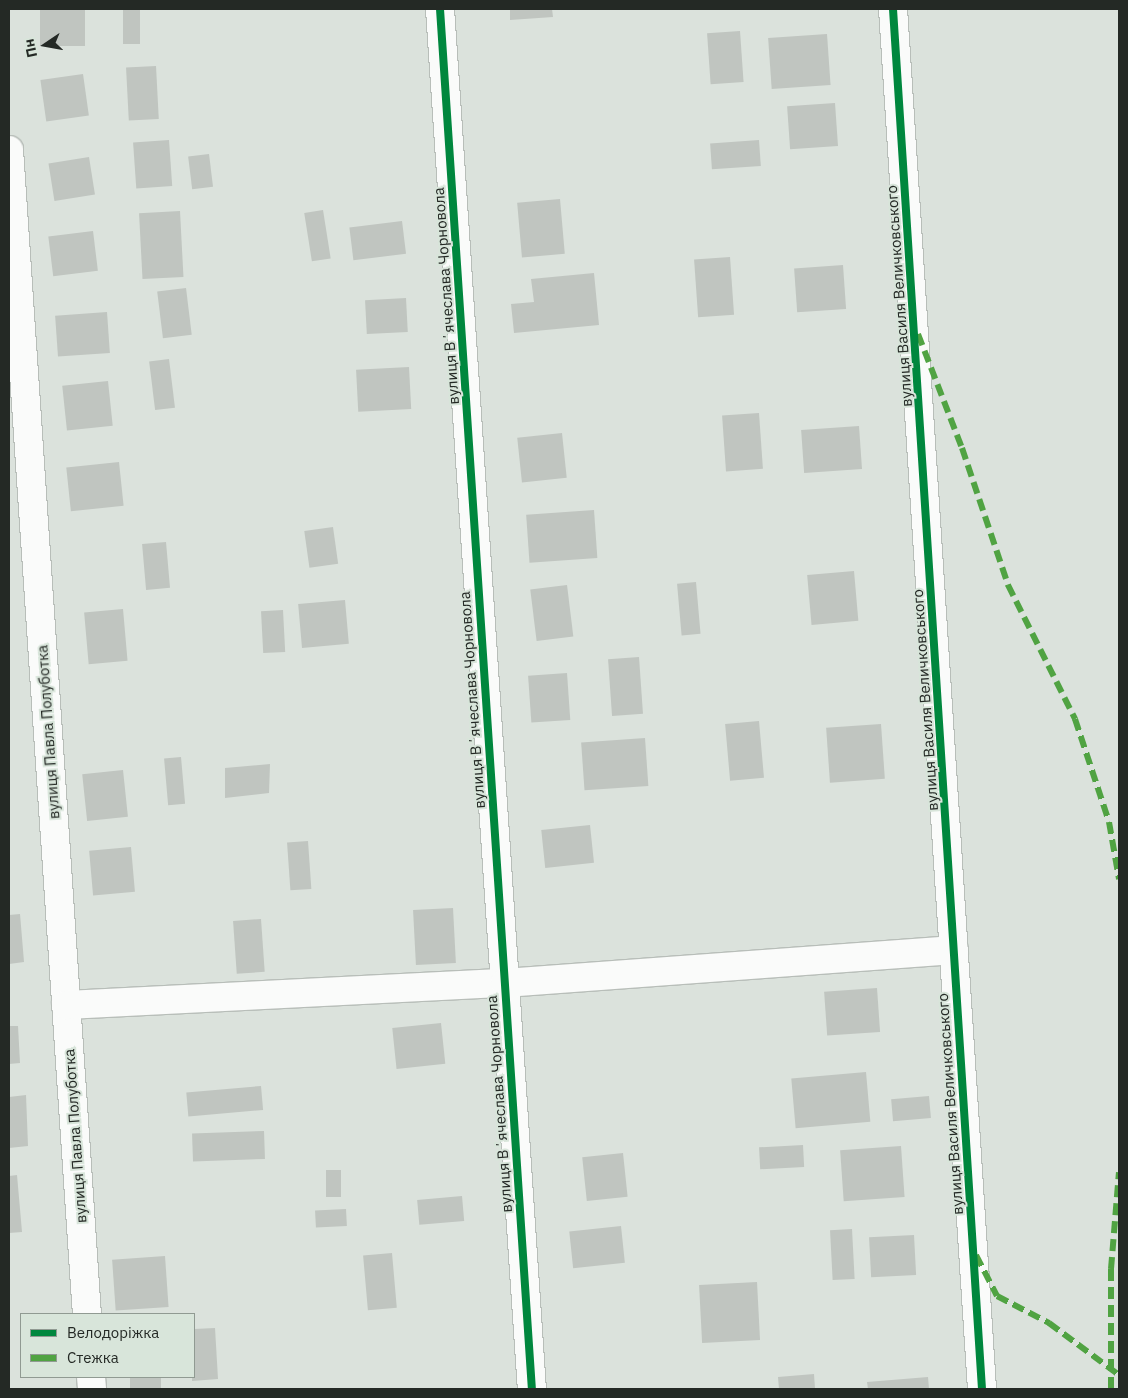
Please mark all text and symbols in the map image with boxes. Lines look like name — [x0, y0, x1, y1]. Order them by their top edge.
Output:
north arrow — [20, 20, 70, 70]
text: Пн — [20, 37, 41, 59]
street label: вулиця Василя Величковського — [882, 185, 916, 407]
street label: вулиця Вʼячеслава Чорновола — [429, 187, 463, 405]
street label: вулиця Василя Величковського — [908, 589, 942, 811]
street label: вулиця Вʼячеслава Чорновола — [455, 591, 489, 809]
street label: вулиця Павла Полуботка — [33, 644, 63, 820]
street label: вулиця Василя Величковського — [933, 993, 967, 1215]
street label: вулиця Вʼячеслава Чорновола — [482, 995, 516, 1213]
street label: вулиця Павла Полуботка — [60, 1048, 90, 1224]
legend — [20, 1313, 195, 1378]
text: Велодоріжка — [67, 1323, 159, 1342]
text: Стежка — [67, 1348, 119, 1367]

